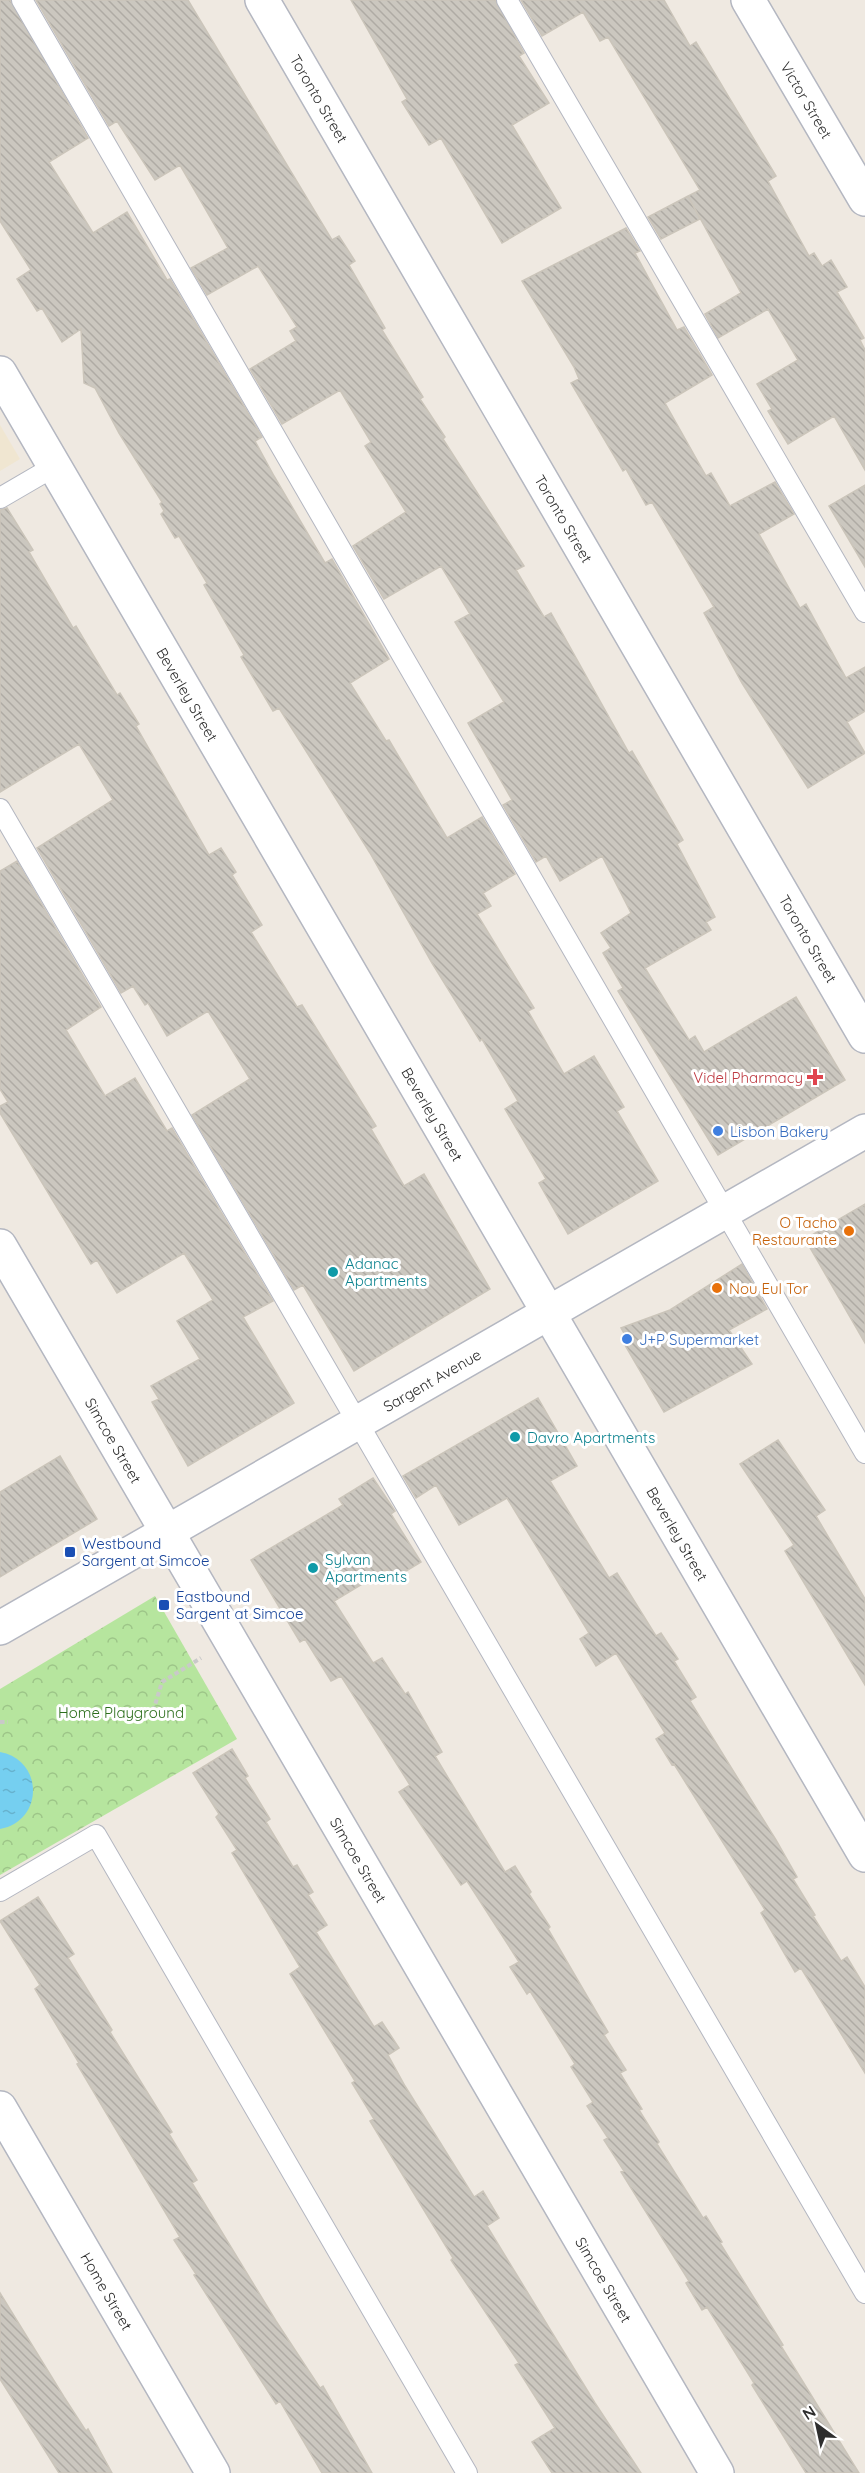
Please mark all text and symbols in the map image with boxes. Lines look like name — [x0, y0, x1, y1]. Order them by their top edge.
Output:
street label: Toronto Street — [286, 51, 352, 146]
street label: Victor Street — [777, 58, 837, 142]
street label: Toronto Street — [531, 471, 597, 566]
street label: Beverley Street — [153, 644, 222, 745]
street label: Toronto Street — [775, 891, 841, 986]
street label: Beverley Street — [398, 1064, 467, 1164]
place label: Videl Pharmacy — [693, 1068, 803, 1087]
marker: Videl Pharmacy — [808, 1070, 822, 1084]
place label: Lisbon Bakery — [730, 1122, 828, 1141]
marker: Lisbon Bakery — [711, 1124, 725, 1138]
place label: O Tacho Restaurante — [752, 1213, 837, 1249]
marker: O Tacho Restaurante — [842, 1224, 856, 1238]
place label: Adanac Apartments — [345, 1254, 427, 1290]
marker: Adanac Apartments — [326, 1265, 340, 1279]
place label: Nou Eul Tor — [729, 1279, 808, 1298]
marker: Nou Eul Tor — [710, 1281, 724, 1295]
place label: J+P Supermarket — [639, 1330, 759, 1349]
marker: J+P Supermarket — [620, 1332, 634, 1346]
street label: Sargent Avenue — [379, 1344, 484, 1416]
street label: Simcoe Street — [81, 1394, 146, 1486]
place label: Davro Apartments — [527, 1428, 655, 1447]
marker: Davro Apartments — [508, 1430, 522, 1444]
street label: Beverley Street — [643, 1483, 712, 1584]
place label: Westbound Sargent at Simcoe — [82, 1534, 209, 1570]
marker: Westbound Sargent at Simcoe — [63, 1545, 77, 1559]
place label: Sylvan Apartments — [325, 1550, 407, 1586]
marker: Sylvan Apartments — [306, 1561, 320, 1575]
place label: Eastbound Sargent at Simcoe — [176, 1587, 303, 1623]
marker: Eastbound Sargent at Simcoe — [157, 1598, 171, 1612]
park label: Home Playground — [58, 1703, 184, 1722]
street label: Simcoe Street — [326, 1814, 391, 1906]
street label: Simcoe Street — [572, 2233, 636, 2326]
street label: Home Street — [77, 2249, 137, 2334]
north arrow — [787, 2395, 847, 2455]
text: N — [798, 2401, 819, 2424]

